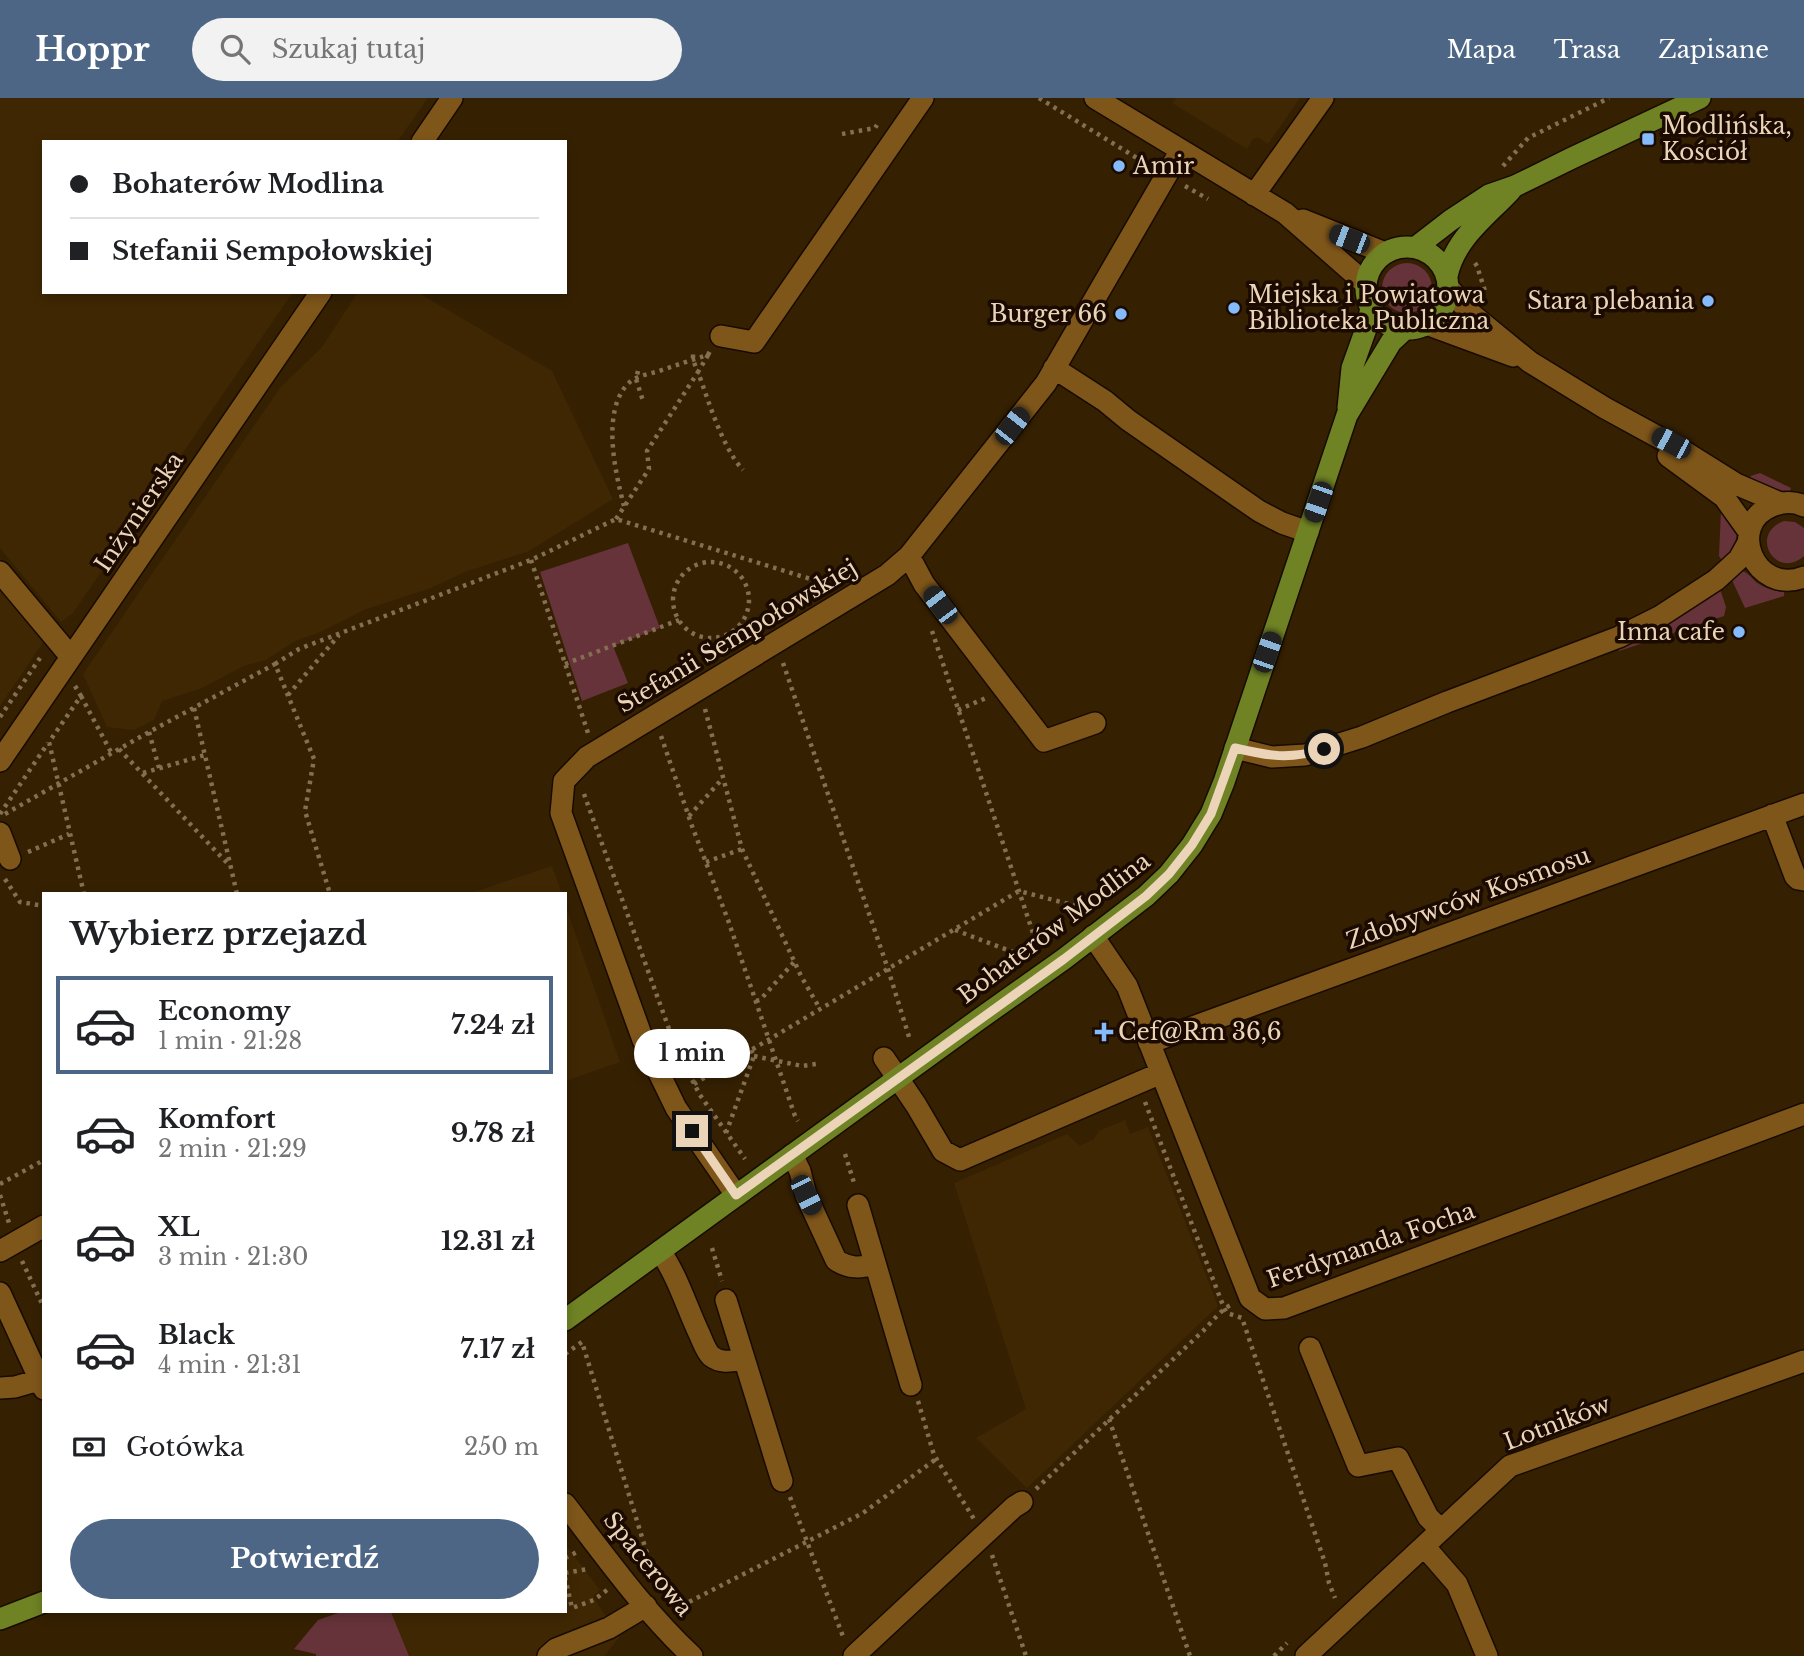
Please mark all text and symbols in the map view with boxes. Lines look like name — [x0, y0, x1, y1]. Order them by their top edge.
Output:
search box — [192, 18, 682, 81]
text: Hoppr — [35, 29, 150, 70]
icon: search — [216, 30, 254, 68]
text: Szukaj tutaj — [272, 33, 425, 65]
text: Mapa — [1447, 35, 1516, 64]
text: Trasa — [1554, 35, 1620, 64]
text: Zapisane — [1658, 35, 1769, 64]
place label: Modlińska, Kościół — [1662, 112, 1792, 166]
marker: Modlińska, Kościół — [1640, 131, 1656, 147]
place label: Amir — [1132, 152, 1194, 180]
marker: Amir — [1111, 158, 1127, 174]
text: Bohaterów Modlina — [112, 168, 384, 200]
car — [1326, 222, 1373, 256]
text: Stefanii Sempołowskiej — [112, 235, 433, 267]
place label: Miejska i Powiatowa Biblioteka Publiczna — [1248, 281, 1490, 335]
place label: Stara plebania — [1527, 287, 1694, 315]
marker: Stara plebania — [1700, 293, 1716, 309]
place label: Burger 66 — [990, 300, 1107, 328]
marker: Miejska i Powiatowa Biblioteka Publiczna — [1226, 300, 1242, 316]
marker: Burger 66 — [1113, 306, 1129, 322]
car — [991, 403, 1034, 449]
car — [1648, 424, 1695, 462]
street label: Inżynierska — [89, 447, 189, 577]
car — [1302, 479, 1335, 525]
street label: Stefanii Sempołowskiej — [612, 553, 862, 719]
car — [919, 582, 962, 628]
place label: Inna cafe — [1617, 618, 1725, 646]
marker: Inna cafe — [1731, 624, 1747, 640]
car — [1251, 629, 1284, 675]
route start — [1308, 733, 1340, 765]
street label: Zdobywców Kosmosu — [1342, 841, 1594, 955]
street label: Bohaterów Modlina — [953, 847, 1156, 1009]
text: Wybierz przejazd — [70, 914, 367, 954]
icon: car — [74, 994, 137, 1057]
text: Economy — [158, 995, 291, 1027]
text: 7.24 zł — [451, 1009, 535, 1041]
place label: Cef@Rm 36,6 — [1118, 1018, 1282, 1046]
marker: Cef@Rm 36,6 — [1096, 1024, 1112, 1040]
text: 1 min · 21:28 — [158, 1027, 302, 1055]
callout: 1 min — [634, 1030, 750, 1079]
text: 1 min — [659, 1039, 725, 1067]
icon: car — [74, 1102, 137, 1165]
text: Komfort — [158, 1103, 276, 1135]
route end — [676, 1115, 708, 1147]
text: 9.78 zł — [451, 1117, 535, 1149]
text: 2 min · 21:29 — [158, 1135, 307, 1163]
car — [788, 1172, 825, 1218]
street label: Ferdynanda Focha — [1263, 1196, 1479, 1294]
icon: car — [74, 1210, 137, 1273]
text: XL — [158, 1211, 200, 1243]
text: 12.31 zł — [441, 1225, 535, 1257]
text: 3 min · 21:30 — [158, 1243, 308, 1271]
icon: car — [74, 1318, 137, 1381]
text: Black — [158, 1319, 235, 1351]
text: 7.17 zł — [461, 1333, 535, 1365]
text: 4 min · 21:31 — [158, 1351, 302, 1379]
street label: Lotników — [1500, 1390, 1615, 1456]
icon: cash — [70, 1428, 108, 1466]
text: Gotówka — [126, 1431, 244, 1463]
text: 250 m — [464, 1433, 539, 1461]
street label: Spacerowa — [597, 1506, 699, 1622]
button: Potwierdź — [70, 1519, 539, 1599]

